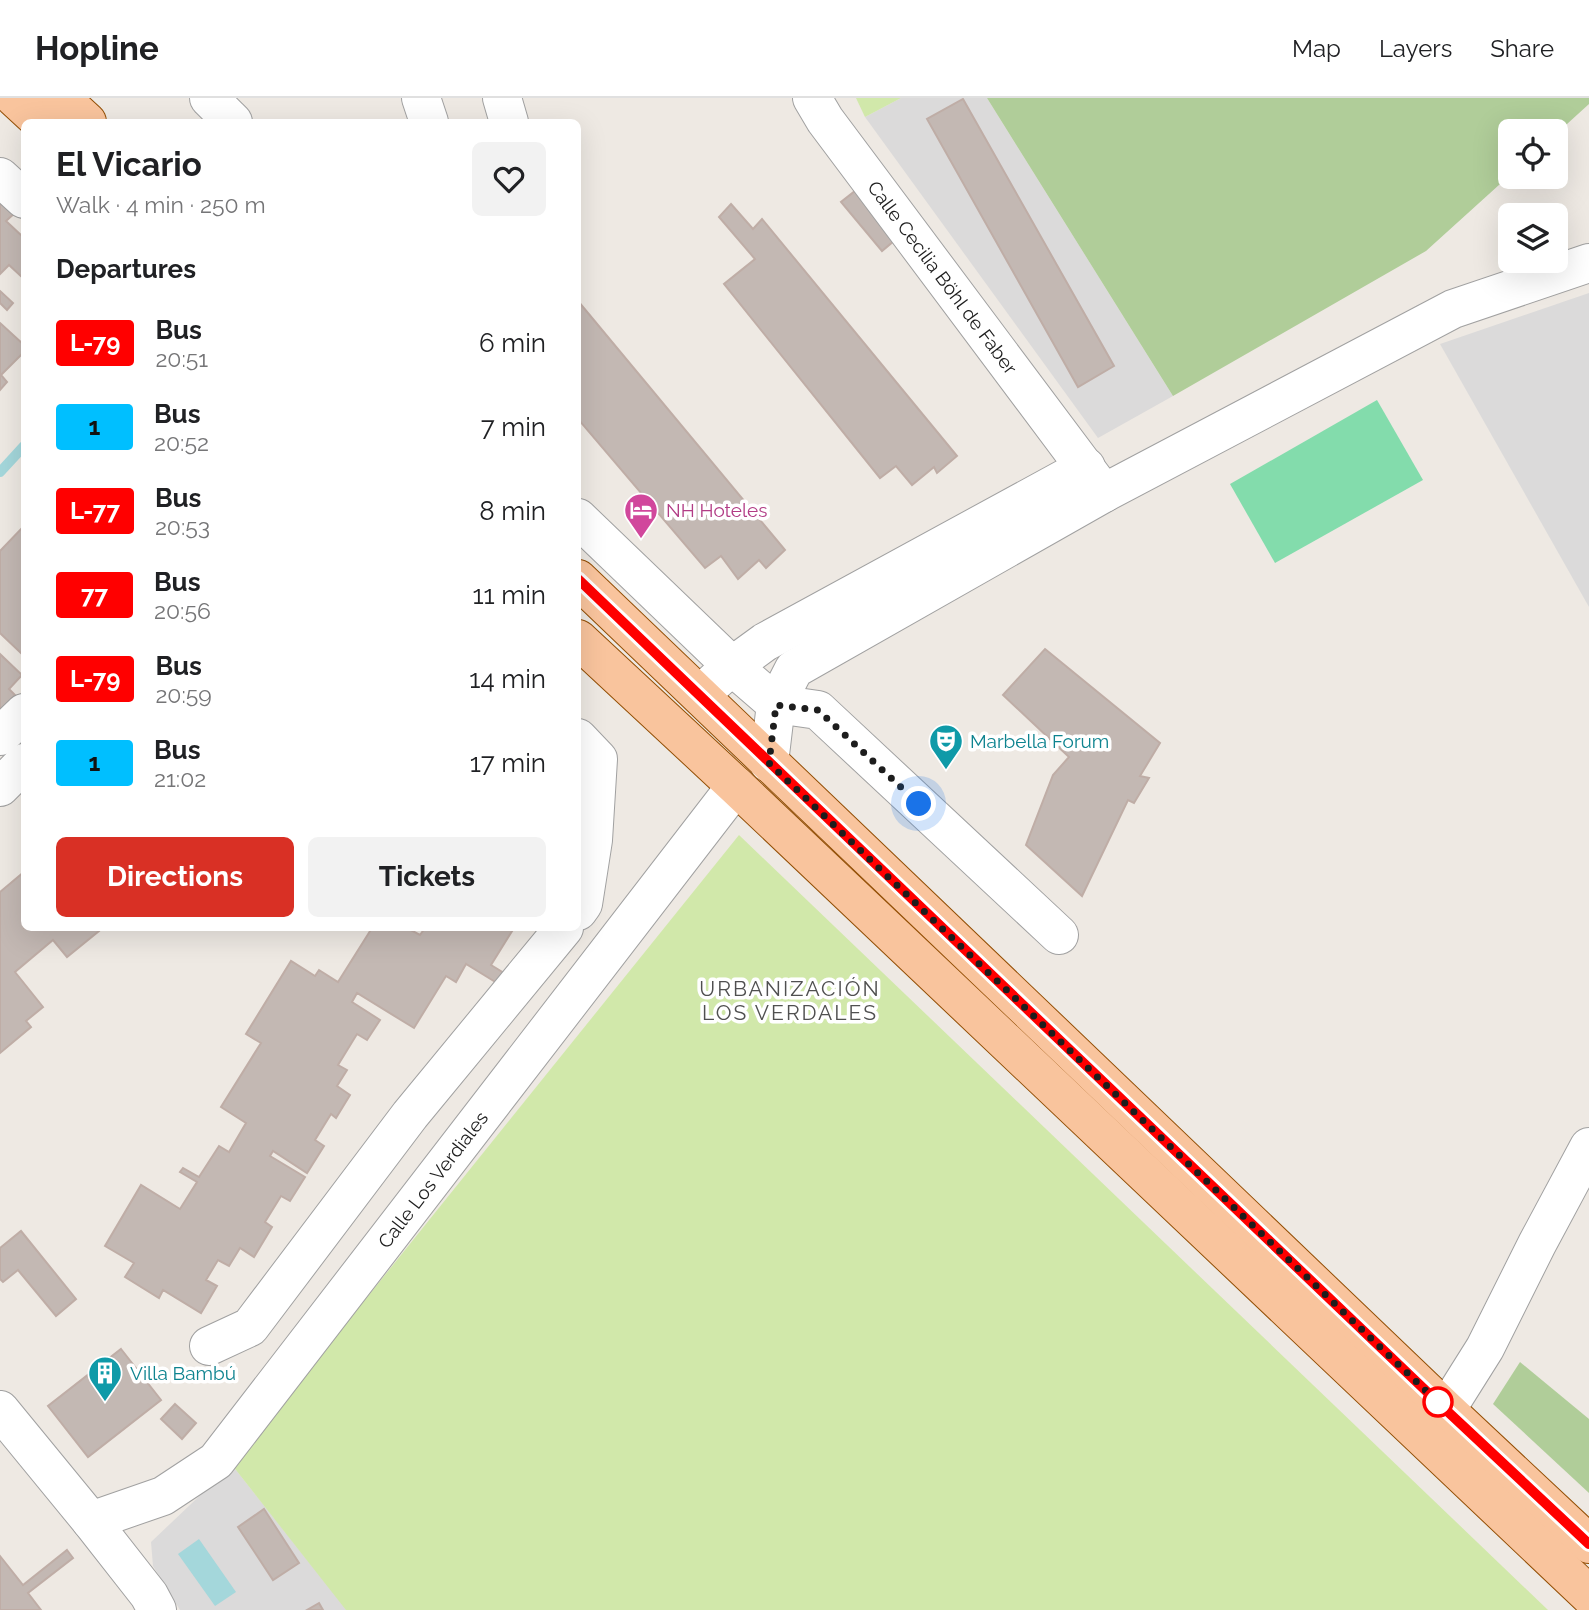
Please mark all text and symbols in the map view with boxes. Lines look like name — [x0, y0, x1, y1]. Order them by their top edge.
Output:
text: Hopline — [35, 29, 159, 68]
text: Map — [1292, 34, 1341, 63]
text: Layers — [1379, 34, 1452, 63]
text: Share — [1490, 34, 1554, 63]
map controls — [1498, 119, 1568, 273]
button: locate — [1498, 119, 1568, 189]
button: heart — [472, 142, 546, 216]
text: El Vicario — [56, 145, 202, 184]
street label: Calle Cecilia Böhl de Faber — [863, 176, 1022, 378]
text: Walk · 4 min · 250 m — [56, 191, 266, 218]
button: layers — [1498, 203, 1568, 273]
text: Departures — [56, 254, 196, 284]
text: Bus — [155, 315, 202, 345]
text: L-79 — [70, 328, 120, 357]
text: 6 min — [479, 328, 546, 358]
text: 20:51 — [155, 345, 208, 372]
text: Bus — [154, 399, 201, 429]
text: 1 — [89, 412, 100, 441]
text: 7 min — [481, 412, 546, 442]
text: 20:52 — [154, 429, 209, 456]
text: Bus — [155, 483, 201, 513]
hotel icon: NH Hoteles — [622, 491, 660, 540]
text: L-77 — [70, 496, 120, 525]
text: 8 min — [479, 496, 546, 526]
place label: NH Hoteles — [666, 499, 767, 521]
text: 20:53 — [155, 513, 210, 540]
text: Bus — [154, 567, 201, 597]
text: 77 — [81, 580, 108, 609]
text: 11 min — [472, 580, 546, 610]
text: 20:56 — [154, 597, 211, 624]
text: Bus — [155, 651, 202, 681]
text: L-79 — [70, 664, 120, 693]
text: 14 min — [469, 664, 546, 694]
text: 20:59 — [155, 681, 212, 708]
theatre icon: Marbella Forum — [927, 722, 965, 771]
place label: Marbella Forum — [970, 730, 1109, 752]
text: Bus — [154, 735, 201, 765]
text: 1 — [89, 748, 100, 777]
text: 17 min — [470, 748, 546, 778]
text: 21:02 — [154, 765, 206, 792]
your location — [901, 786, 936, 821]
button: Directions — [56, 837, 294, 917]
button: Tickets — [308, 837, 546, 917]
district label: URBANIZACIÓN LOS VERDALES — [699, 976, 881, 1025]
street label: Calle Los Verdiales — [373, 1107, 492, 1252]
building icon: Villa Bambú — [86, 1354, 124, 1403]
place label: Villa Bambú — [130, 1362, 236, 1384]
unlabelled marker — [1423, 1387, 1453, 1417]

